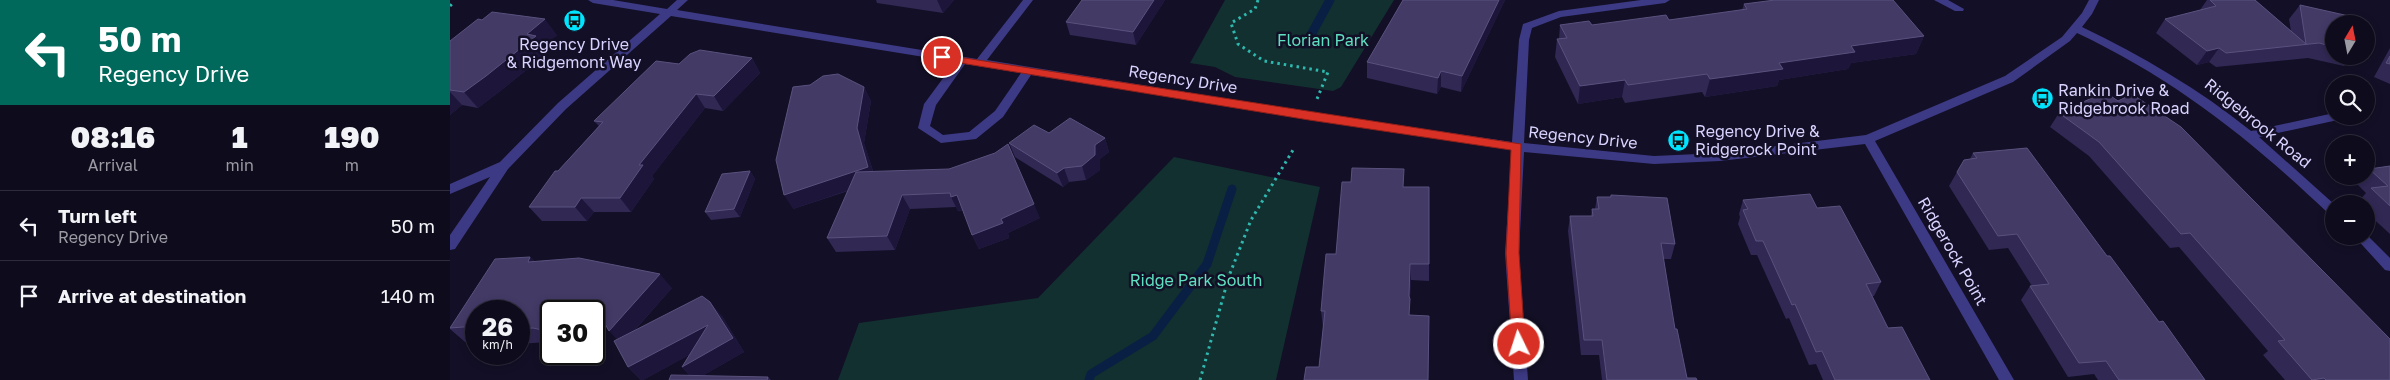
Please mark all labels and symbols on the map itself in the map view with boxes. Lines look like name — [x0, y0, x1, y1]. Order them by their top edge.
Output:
bus stop icon: Regency Drive & Ridgemont Way — [562, 8, 586, 32]
north arrow — [2325, 15, 2375, 65]
park label: Florian Park — [1277, 30, 1369, 50]
place label: Regency Drive & Ridgemont Way — [506, 34, 642, 72]
pin — [921, 36, 963, 78]
street label: Regency Drive — [1127, 61, 1239, 97]
street label: Ridgebrook Road — [2201, 74, 2315, 172]
place label: Rankin Drive & Ridgebrook Road — [2058, 80, 2190, 118]
bus stop icon: Rankin Drive & Ridgebrook Road — [2030, 87, 2054, 111]
street label: Regency Drive — [1527, 121, 1639, 153]
place label: Regency Drive & Ridgerock Point — [1695, 121, 1820, 159]
bus stop icon: Regency Drive & Ridgerock Point — [1667, 128, 1691, 152]
street label: Ridgerock Point — [1914, 193, 1992, 309]
park label: Ridge Park South — [1130, 270, 1262, 290]
speed limit sign: 30 — [540, 300, 605, 365]
position arrow — [1492, 317, 1544, 369]

